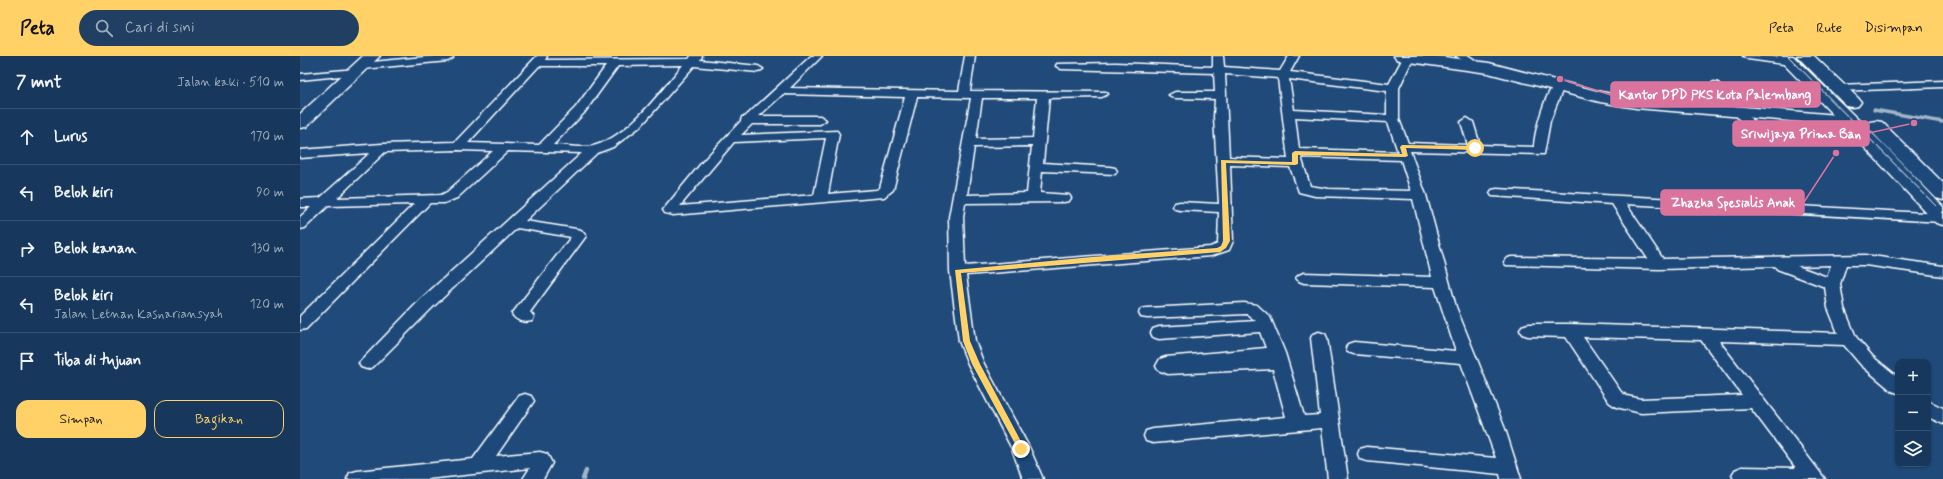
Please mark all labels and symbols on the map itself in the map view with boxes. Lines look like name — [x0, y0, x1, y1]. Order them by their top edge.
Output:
callout: Kantor DPD PKS Kota Palembang — [1611, 82, 1820, 107]
text: Kantor DPD PKS Kota Palembang — [1619, 87, 1812, 106]
callout: Sriwijaya Prima Ban — [1733, 121, 1869, 146]
text: Sriwijaya Prima Ban — [1741, 126, 1861, 143]
route start — [1466, 139, 1484, 157]
callout: Zhazha Spesialis Anak — [1661, 190, 1804, 215]
text: Zhazha Spesialis Anak — [1671, 195, 1796, 212]
route end — [1012, 440, 1030, 458]

